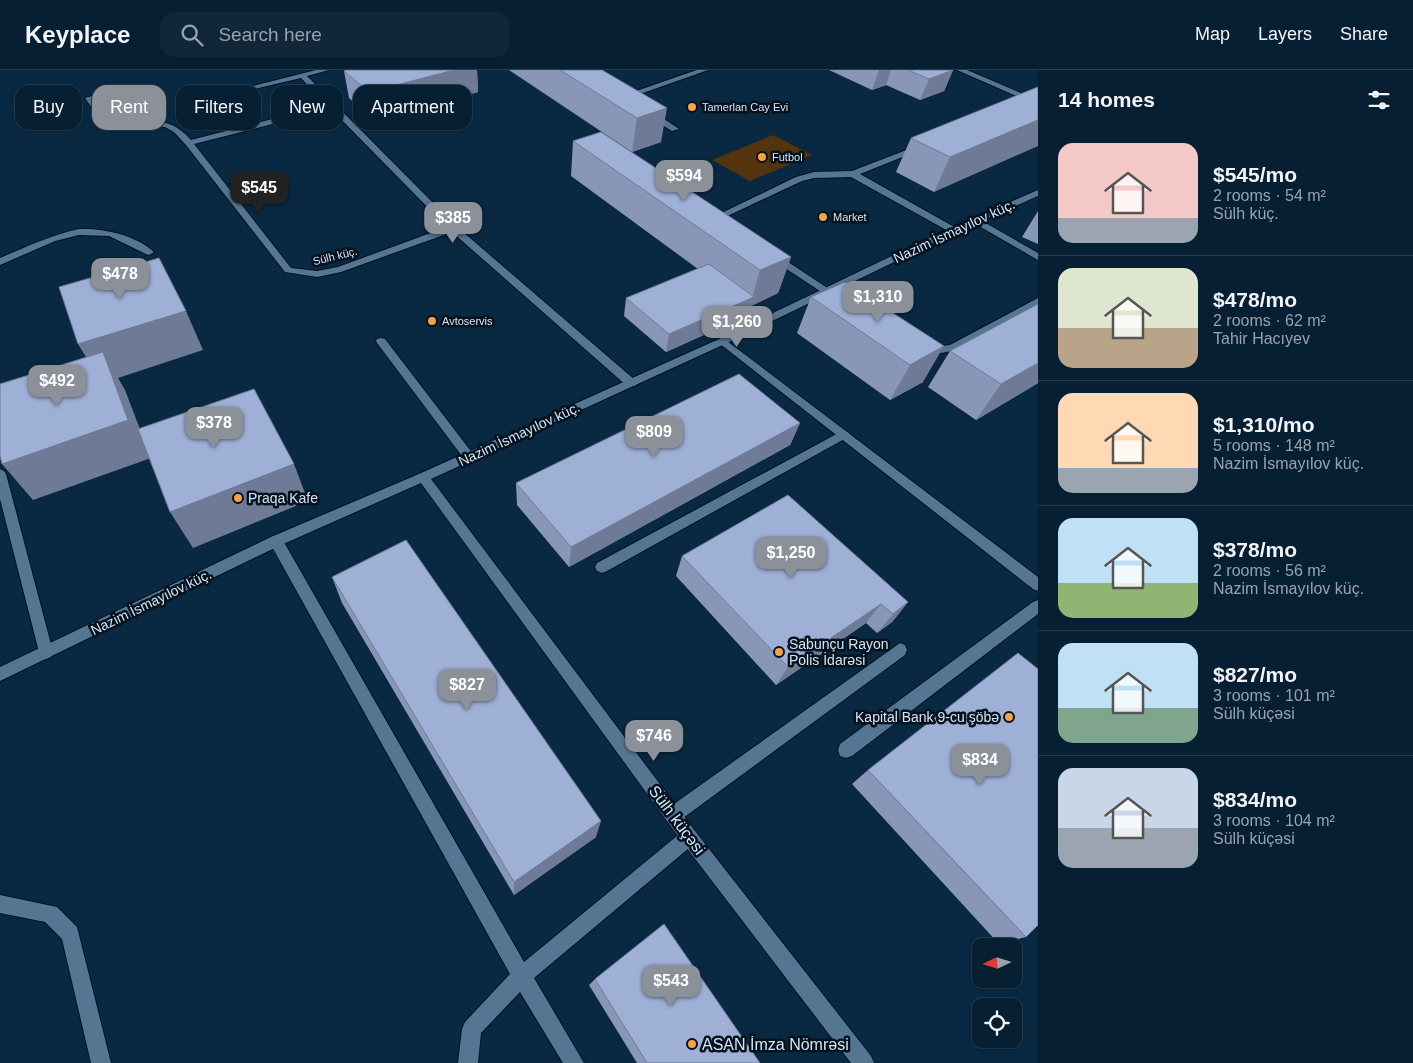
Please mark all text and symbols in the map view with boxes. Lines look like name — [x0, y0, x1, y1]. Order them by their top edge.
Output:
search box — [160, 12, 510, 57]
text: Keyplace — [25, 21, 130, 48]
icon: search — [178, 21, 206, 49]
text: Search here — [218, 24, 322, 45]
text: Map — [1195, 24, 1230, 44]
text: Layers — [1258, 24, 1312, 44]
text: Share — [1340, 24, 1388, 44]
chip: Buy — [15, 85, 82, 130]
chip: Rent — [92, 85, 166, 130]
chip: Filters — [176, 85, 261, 130]
chip: New — [271, 85, 343, 130]
chip: Apartment — [353, 85, 472, 130]
icon: filters — [1365, 86, 1393, 114]
text: 14 homes — [1058, 88, 1155, 111]
marker: Tamerlan Cay Evi — [686, 101, 698, 113]
place label: Tamerlan Cay Evi — [702, 101, 788, 113]
marker: Futbol — [756, 151, 768, 163]
place label: Futbol — [772, 151, 803, 163]
pin: $594 — [654, 160, 714, 202]
icon: home — [1098, 163, 1158, 223]
text: $545/mo — [1213, 163, 1297, 186]
text: $594 — [666, 167, 702, 184]
pin: $545 — [229, 172, 289, 214]
text: $545 — [241, 179, 277, 196]
text: 2 rooms · 54 m² — [1213, 187, 1326, 204]
street label: Nazim İsmayılov küç. — [890, 195, 1017, 266]
pin: $385 — [423, 202, 483, 244]
text: Sülh küç. — [1213, 205, 1279, 222]
text: $385 — [435, 209, 471, 226]
marker: Market — [817, 211, 829, 223]
place label: Market — [833, 211, 867, 223]
street label: Sülh küç. — [312, 245, 358, 267]
pin: $478 — [90, 258, 150, 300]
text: $478 — [102, 265, 138, 282]
pin: $1,310 — [837, 280, 919, 323]
text: $1,310 — [854, 288, 902, 305]
icon: home — [1098, 288, 1158, 348]
text: $478/mo — [1213, 288, 1297, 311]
pin: $1,260 — [696, 306, 778, 348]
text: 2 rooms · 62 m² — [1213, 312, 1326, 329]
text: $1,260 — [713, 313, 761, 330]
marker: Avtoservis — [426, 315, 438, 327]
place label: Avtoservis — [442, 315, 493, 327]
text: Tahir Hacıyev — [1213, 330, 1310, 347]
pin: $492 — [27, 364, 87, 407]
text: $492 — [39, 372, 75, 389]
street label: Nazim İsmayılov küç. — [455, 398, 582, 469]
pin: $378 — [184, 406, 244, 449]
icon: home — [1098, 413, 1158, 473]
text: $1,310/mo — [1213, 413, 1315, 436]
text: $378 — [196, 414, 232, 431]
pin: $809 — [624, 416, 684, 458]
text: $809 — [636, 423, 672, 440]
text: 5 rooms · 148 m² — [1213, 437, 1335, 454]
text: Nazim İsmayılov küç. — [1213, 455, 1364, 472]
place label: Praqa Kafe — [248, 490, 318, 506]
marker: Praqa Kafe — [232, 492, 244, 504]
pin: $1,250 — [750, 536, 832, 579]
icon: home — [1098, 538, 1158, 598]
text: $378/mo — [1213, 538, 1297, 561]
text: $1,250 — [767, 544, 815, 561]
text: 2 rooms · 56 m² — [1213, 562, 1326, 579]
street label: Nazim İsmayılov küç. — [88, 565, 214, 638]
text: Nazim İsmayılov küç. — [1213, 580, 1364, 597]
place label: Sabunçu Rayon Polis İdarəsi — [789, 636, 889, 668]
marker: Sabunçu Rayon Polis İdarəsi — [773, 646, 785, 658]
icon: home — [1098, 663, 1158, 723]
text: $827/mo — [1213, 663, 1297, 686]
pin: $827 — [437, 668, 497, 711]
text: $827 — [449, 676, 485, 693]
text: 3 rooms · 101 m² — [1213, 687, 1335, 704]
text: Sülh küçəsi — [1213, 705, 1295, 722]
place label: Kapital Bank 9-cu şöbə — [855, 709, 999, 725]
marker: Kapital Bank 9-cu şöbə — [1003, 711, 1015, 723]
pin: $746 — [624, 720, 684, 762]
text: $746 — [636, 727, 672, 744]
pin: $834 — [950, 744, 1010, 786]
text: $834 — [962, 751, 998, 768]
street label: Sülh küçəsi — [646, 782, 708, 858]
icon: home — [1098, 788, 1158, 848]
text: $834/mo — [1213, 788, 1297, 811]
text: 3 rooms · 104 m² — [1213, 812, 1335, 829]
text: Sülh küçəsi — [1213, 830, 1295, 847]
north arrow — [972, 938, 1022, 988]
map controls — [972, 938, 1022, 1048]
pin: $543 — [641, 964, 701, 1007]
text: $543 — [653, 972, 689, 989]
button: locate — [972, 998, 1022, 1048]
place label: ASAN İmza Nömrəsi — [702, 1035, 849, 1053]
marker: ASAN İmza Nömrəsi — [686, 1038, 698, 1050]

